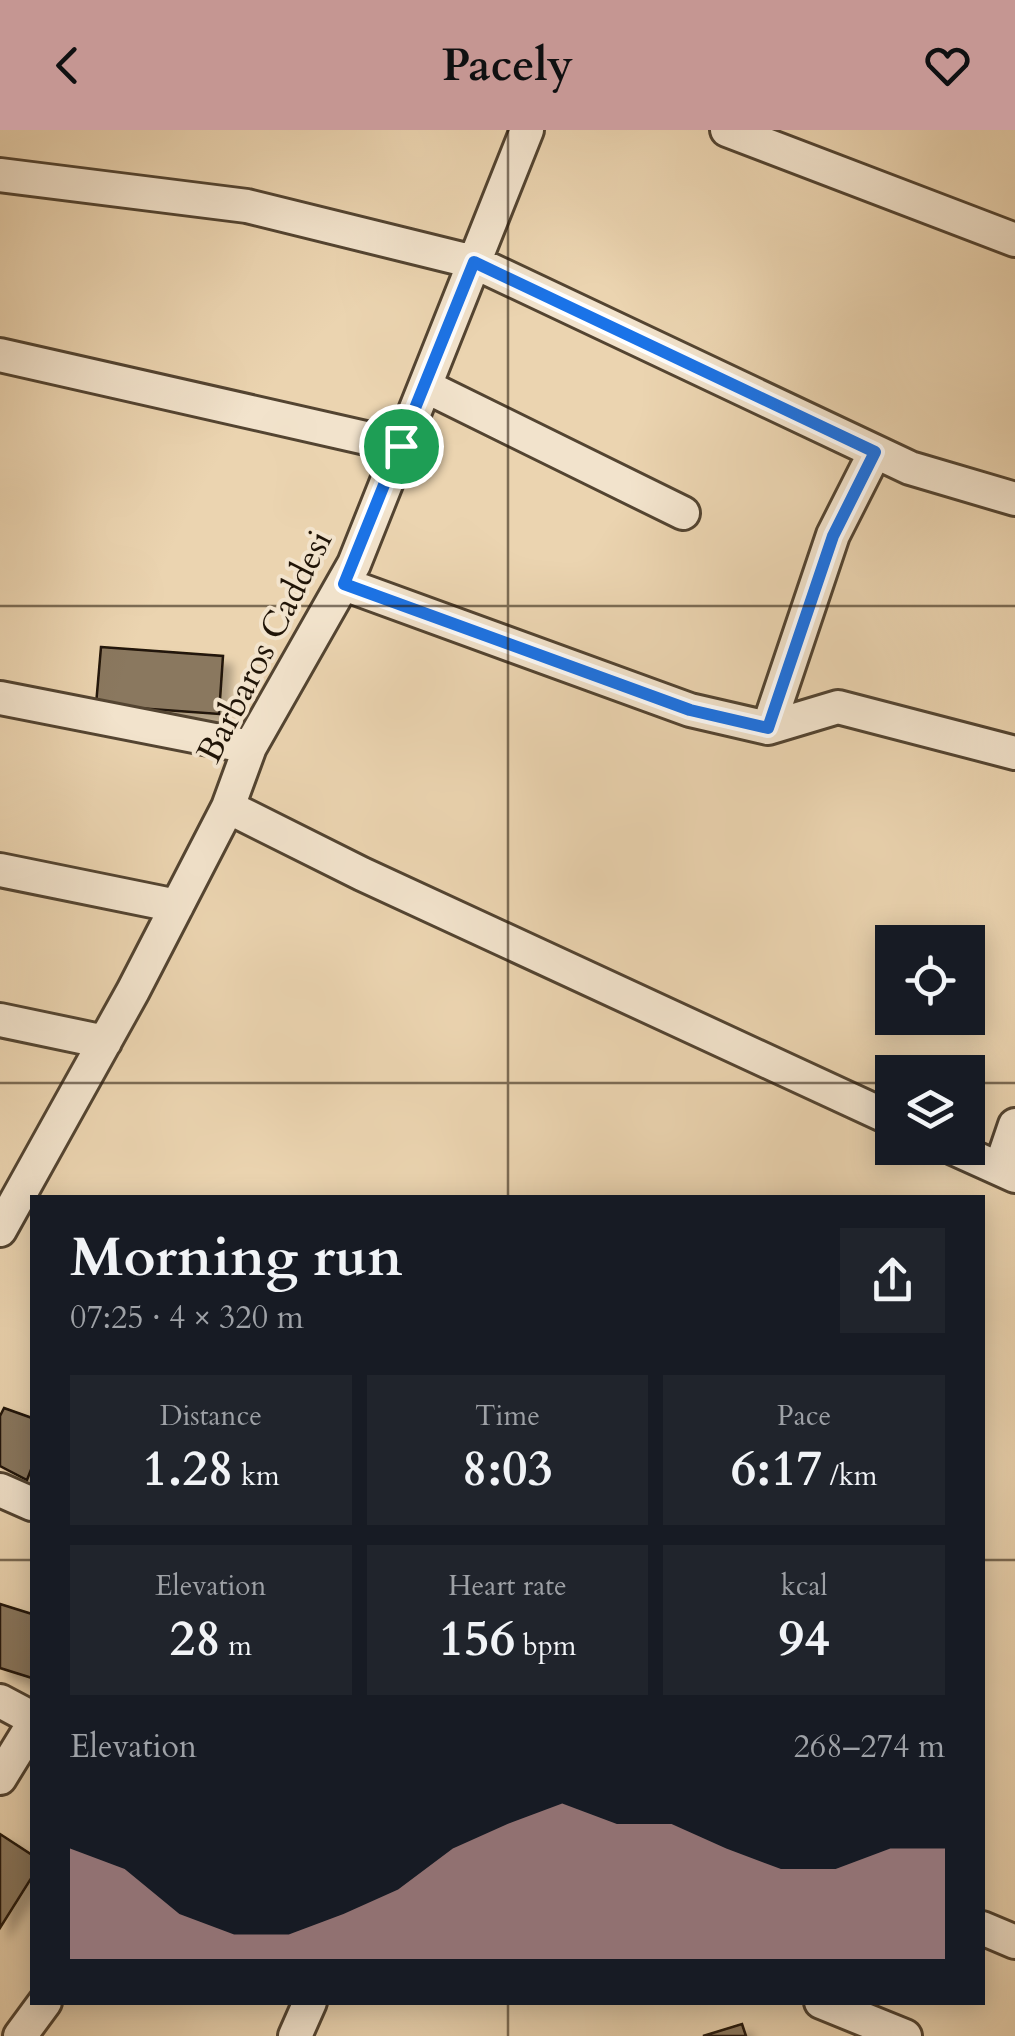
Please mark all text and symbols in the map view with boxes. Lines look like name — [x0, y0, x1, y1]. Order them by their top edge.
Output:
text: Pacely — [442, 35, 573, 96]
icon: back — [40, 38, 95, 93]
icon: heart — [920, 38, 975, 93]
pin — [359, 404, 444, 489]
icon: arrive — [374, 419, 429, 474]
street label: Barbaros Caddesi — [186, 522, 344, 771]
map controls — [875, 925, 985, 1165]
button: locate — [875, 925, 985, 1035]
button: layers — [875, 1055, 985, 1165]
text: Morning run — [70, 1221, 403, 1295]
button: share — [840, 1228, 945, 1333]
text: 07:25 · 4 × 320 m — [70, 1296, 304, 1340]
text: Distance — [160, 1397, 262, 1435]
text: Time — [475, 1397, 540, 1435]
text: Pace — [777, 1397, 831, 1435]
text: 1.28 — [142, 1435, 233, 1503]
text: 8:03 — [462, 1435, 553, 1503]
text: 6:17 — [731, 1435, 822, 1503]
text: km — [233, 1457, 280, 1495]
text: /km — [822, 1457, 877, 1495]
text: Elevation — [155, 1567, 266, 1605]
text: Heart rate — [448, 1567, 567, 1605]
text: kcal — [781, 1567, 828, 1605]
text: 28 — [170, 1605, 221, 1673]
text: 156 — [439, 1605, 515, 1673]
text: 94 — [779, 1605, 830, 1673]
text: m — [221, 1627, 252, 1665]
text: bpm — [515, 1627, 576, 1665]
text: Elevation — [70, 1725, 197, 1769]
text: 268–274 m — [793, 1725, 945, 1769]

